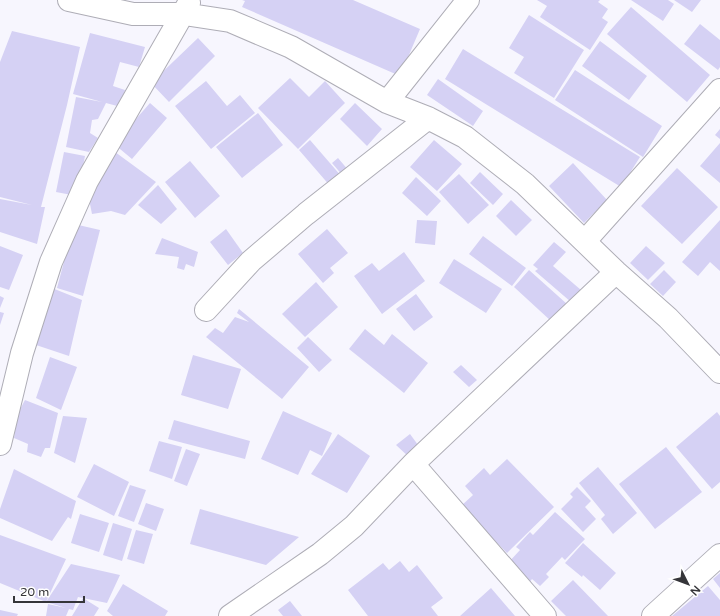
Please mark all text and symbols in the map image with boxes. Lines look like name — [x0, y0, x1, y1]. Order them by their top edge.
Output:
north arrow — [668, 564, 708, 604]
scale bar — [14, 578, 84, 604]
text: N — [687, 583, 703, 598]
text: 20 m — [20, 585, 49, 599]

